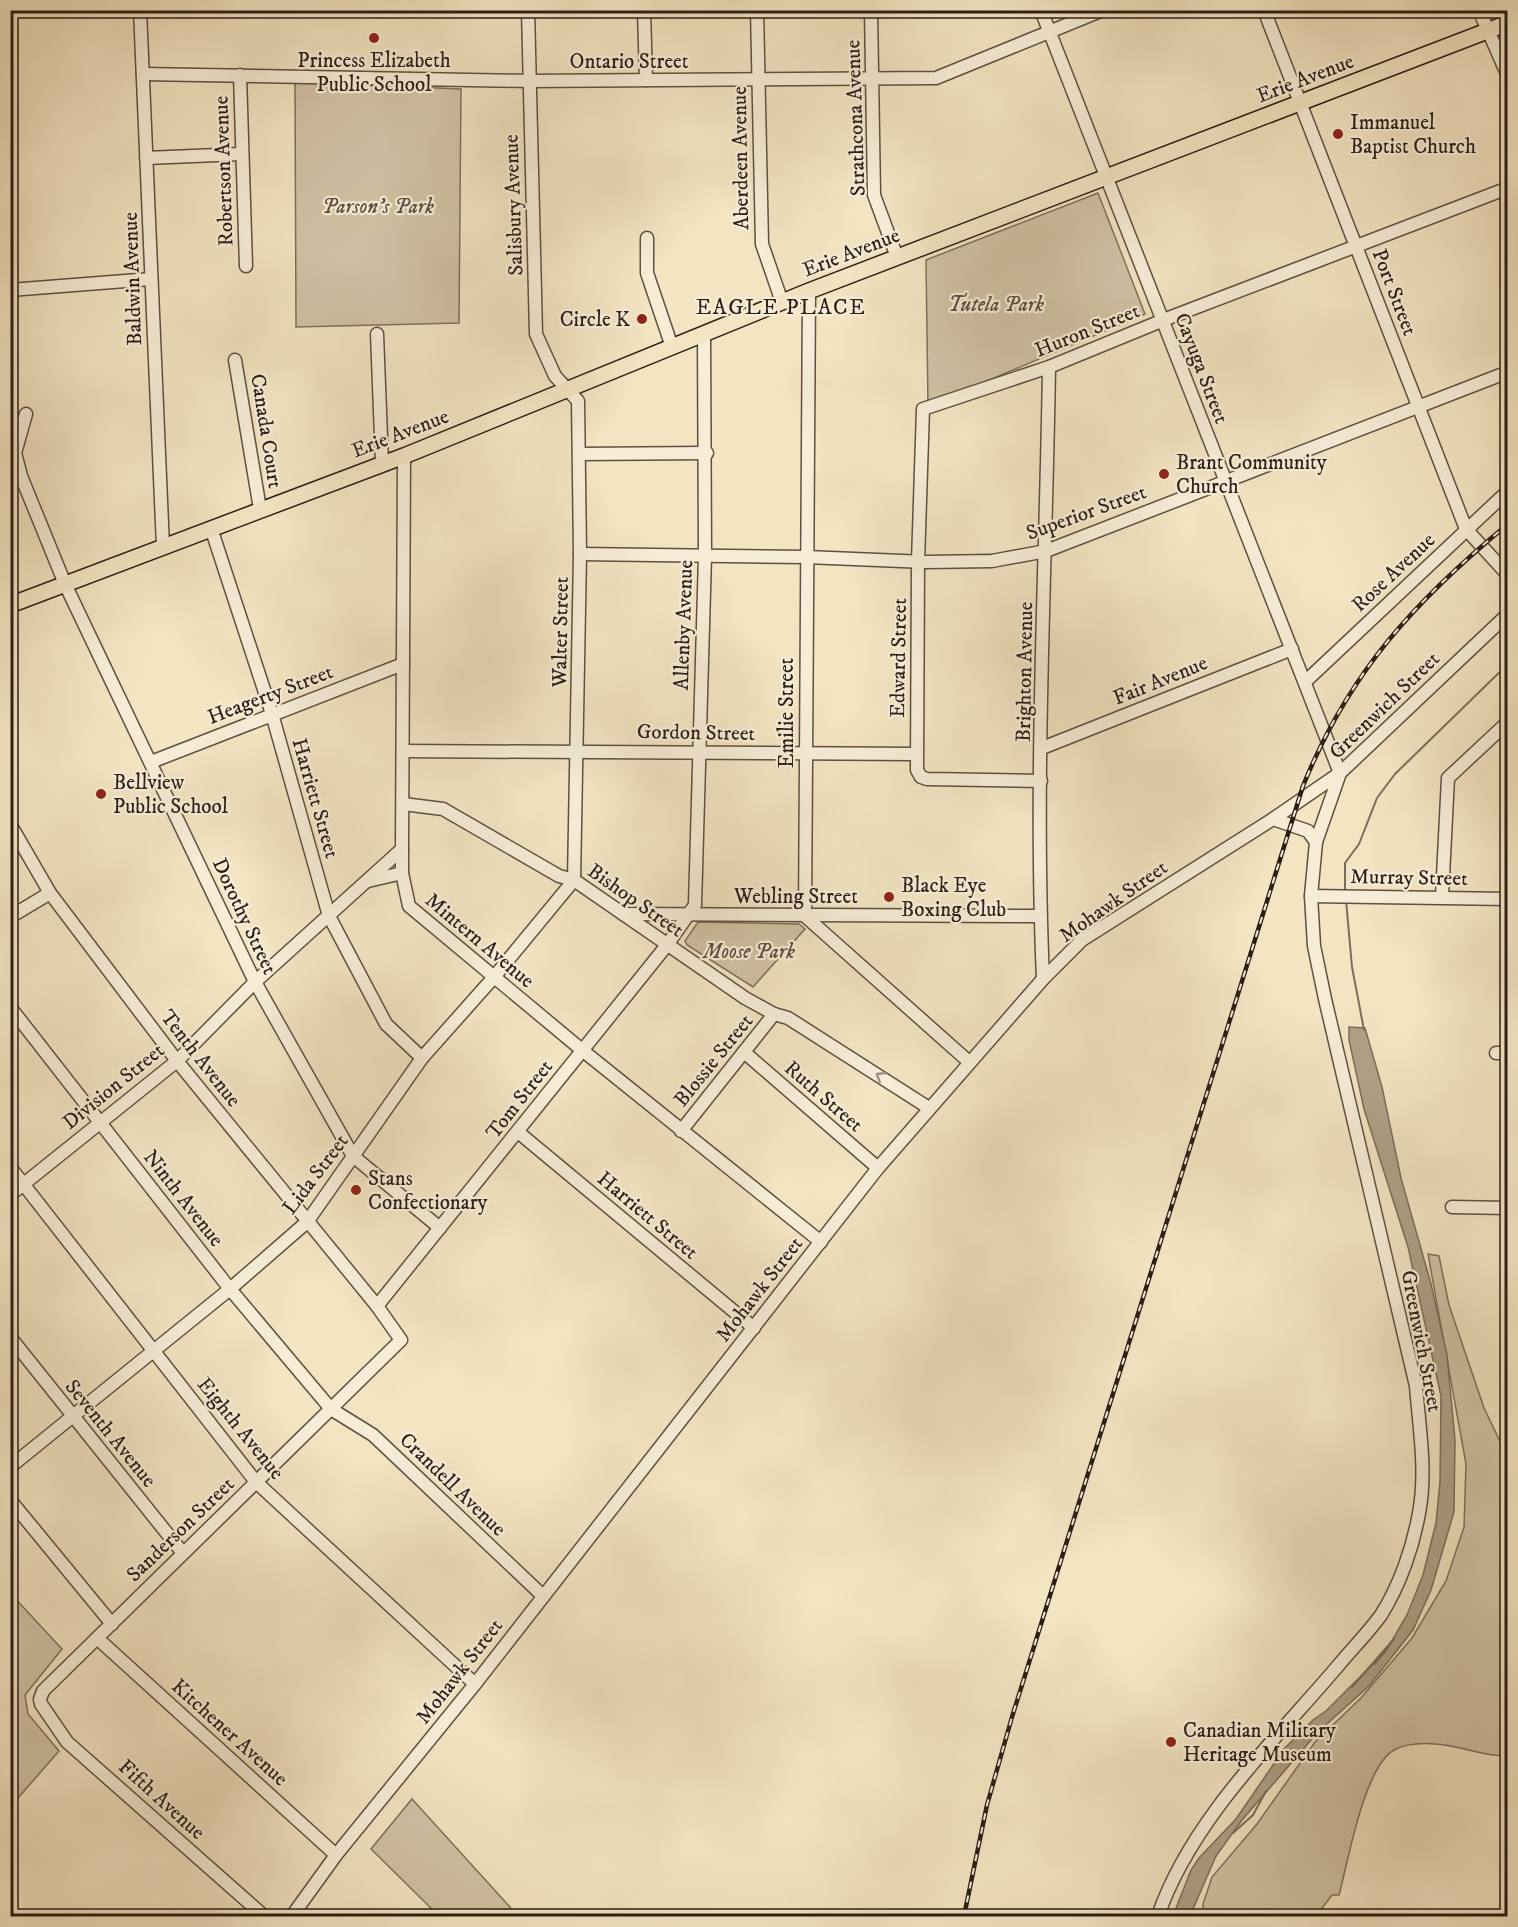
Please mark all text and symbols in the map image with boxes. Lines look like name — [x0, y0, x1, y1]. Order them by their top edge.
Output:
marker: Princess Elizabeth Public School — [367, 31, 381, 45]
street label: Strathcona Avenue — [840, 39, 872, 197]
place label: Princess Elizabeth Public School — [297, 48, 451, 98]
street label: Erie Avenue — [1253, 48, 1358, 109]
street label: Ontario Street — [570, 49, 689, 75]
street label: Aberdeen Avenue — [727, 86, 755, 230]
street label: Robertson Avenue — [208, 95, 240, 247]
place label: Immanuel Baptist Church — [1350, 110, 1476, 160]
marker: Immanuel Baptist Church — [1331, 127, 1345, 141]
street label: Salisbury Avenue — [499, 134, 529, 276]
park label: Parson's Park — [322, 194, 434, 220]
street label: Baldwin Avenue — [118, 211, 148, 346]
street label: Erie Avenue — [799, 222, 904, 283]
street label: Port Street — [1366, 245, 1423, 340]
park label: Tutela Park — [948, 292, 1044, 318]
district label: EAGLE PLACE — [696, 294, 866, 321]
street label: Huron Street — [1031, 298, 1144, 364]
place label: Circle K — [560, 307, 630, 333]
street label: Cayuga Street — [1168, 309, 1234, 428]
marker: Circle K — [635, 312, 649, 326]
street label: Canada Court — [244, 372, 288, 491]
street label: Erie Avenue — [348, 403, 453, 464]
place label: Brant Community Church — [1176, 450, 1328, 500]
marker: Brant Community Church — [1157, 467, 1171, 481]
street label: Superior Street — [1023, 479, 1150, 547]
street label: Rose Avenue — [1346, 527, 1441, 618]
street label: Allenby Avenue — [669, 559, 699, 691]
street label: Walter Street — [547, 576, 575, 689]
street label: Edward Street — [885, 598, 913, 718]
street label: Brighton Avenue — [1011, 601, 1039, 742]
street label: Greenwich Street — [1324, 646, 1446, 765]
street label: Fair Avenue — [1109, 650, 1212, 712]
street label: Emilie Street — [774, 657, 800, 768]
street label: Heagerty Street — [204, 659, 337, 731]
street label: Gordon Street — [637, 719, 756, 747]
street label: Harriett Street — [285, 735, 345, 862]
place label: Bellview Public School — [113, 770, 229, 820]
marker: Bellview Public School — [94, 787, 108, 801]
street label: Dorothy Street — [206, 854, 283, 979]
street label: Mohawk Street — [1054, 855, 1173, 949]
street label: Bishop Street — [582, 858, 689, 944]
street label: Murray Street — [1350, 864, 1468, 892]
place label: Black Eye Boxing Club — [901, 873, 1006, 923]
street label: Webling Street — [733, 884, 858, 910]
street label: Mintern Avenue — [419, 888, 540, 994]
marker: Black Eye Boxing Club — [882, 890, 896, 904]
park label: Moose Park — [701, 939, 795, 965]
street label: Tenth Avenue — [154, 1005, 246, 1113]
street label: Blossie Street — [668, 1009, 759, 1112]
street label: Division Street — [57, 1038, 170, 1136]
street label: Tom Street — [481, 1054, 559, 1145]
street label: Ruth Street — [779, 1055, 868, 1138]
one-way arrow — [876, 1072, 886, 1084]
street label: Lida Street — [277, 1129, 355, 1220]
street label: Ninth Avenue — [137, 1145, 229, 1252]
place label: Stans Confectionary — [368, 1166, 489, 1216]
street label: Harriett Street — [592, 1166, 703, 1266]
marker: Stans Confectionary — [349, 1183, 363, 1197]
street label: Mohawk Street — [711, 1232, 809, 1347]
street label: Greenwich Street — [1395, 1268, 1448, 1415]
street label: Eighth Avenue — [191, 1372, 290, 1485]
street label: Seventh Avenue — [59, 1374, 162, 1493]
street label: Crandell Avenue — [394, 1427, 511, 1542]
street label: Sanderson Street — [121, 1471, 240, 1588]
street label: Mohawk Street — [411, 1614, 509, 1729]
street label: Kitchener Avenue — [166, 1674, 293, 1792]
place label: Canadian Military Heritage Museum — [1183, 1718, 1337, 1768]
marker: Canadian Military Heritage Museum — [1164, 1735, 1178, 1749]
street label: Fifth Avenue — [113, 1754, 210, 1846]

